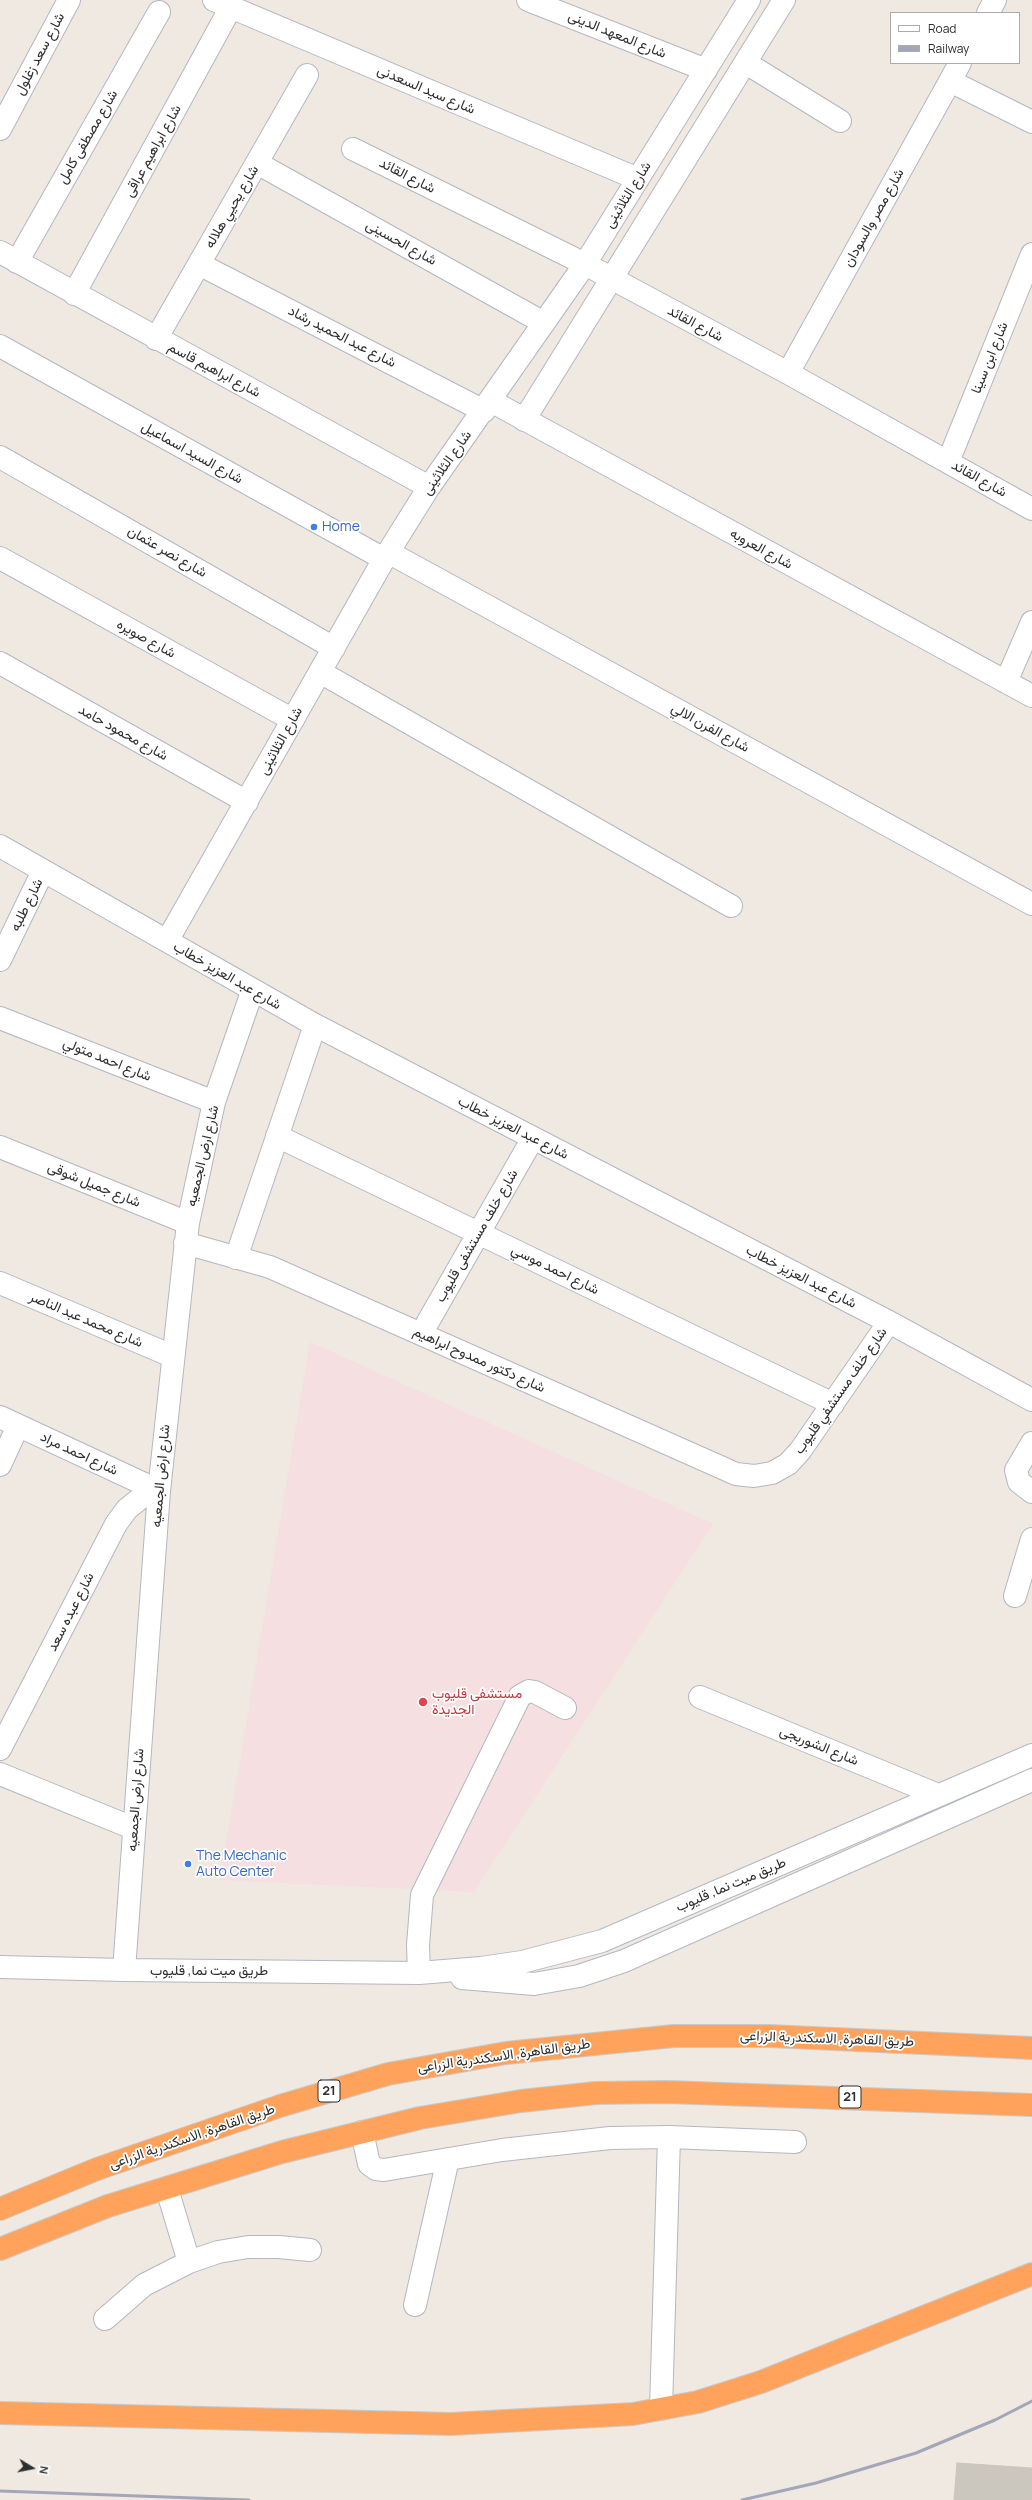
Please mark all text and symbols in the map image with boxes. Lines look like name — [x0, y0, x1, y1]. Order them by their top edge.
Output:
street label: شارع المعهد الدينى — [565, 8, 669, 62]
street label: شارع سعد زغلول — [11, 10, 69, 98]
legend — [890, 12, 1020, 64]
text: Road — [928, 20, 956, 37]
text: Railway — [928, 40, 969, 57]
street label: شارع سيد السعدنى — [374, 62, 478, 118]
street label: شارع مصطفى كامل — [54, 87, 122, 187]
street label: شارع ابراهيم عراقى — [121, 102, 185, 200]
street label: شارع القائد — [376, 155, 438, 197]
street label: شارع الثلاثينى — [601, 159, 655, 231]
street label: شارع يحيي هلاله — [201, 162, 263, 252]
street label: شارع مصر والسودان — [840, 166, 908, 270]
street label: شارع الحسينى — [363, 217, 439, 269]
street label: شارع القائد — [664, 302, 726, 346]
street label: شارع عبد الحميد رشاد — [285, 303, 399, 371]
street label: شارع ابن سينا — [968, 320, 1012, 396]
street label: شارع ابراهيم قاسم — [165, 339, 263, 401]
street label: شارع السيد اسماعيل — [138, 418, 246, 488]
street label: شارع الثلاثينى — [419, 427, 475, 499]
street label: شارع القائد — [948, 457, 1010, 501]
place label: Home — [322, 519, 360, 535]
marker: Home — [309, 522, 319, 532]
street label: شارع نصر عثمان — [124, 523, 210, 581]
street label: شارع العروبه — [727, 525, 795, 573]
street label: شارع صويره — [114, 616, 178, 662]
street label: شارع الفرن الالي — [668, 700, 752, 756]
street label: شارع محمود حامد — [75, 701, 171, 765]
street label: شارع الثلاثينى — [255, 704, 307, 778]
street label: شارع طلبه — [7, 876, 47, 934]
street label: شارع عبد العزيز خطاب — [170, 938, 284, 1014]
street label: شارع احمد متولي — [60, 1035, 154, 1085]
street label: شارع عبد العزيز خطاب — [455, 1093, 571, 1163]
street label: شارع ارض الجمعيه — [183, 1104, 223, 1208]
street label: شارع جميل شوقى — [45, 1159, 143, 1211]
street label: شارع خلف مستشفى قليوب — [432, 1167, 522, 1305]
street label: شارع احمد موسي — [508, 1241, 602, 1299]
street label: شارع عبد العزيز خطاب — [743, 1242, 859, 1312]
street label: شارع محمد عبد الناصر — [27, 1289, 145, 1351]
street label: شارع دكتور ممدوح ابراهيم — [410, 1323, 548, 1397]
street label: شارع خلف مستشفي قليوب — [791, 1324, 891, 1458]
street label: شارع ارض الجمعيه — [148, 1424, 174, 1528]
street label: شارع احمد مراد — [38, 1429, 120, 1479]
street label: شارع عبده سعد — [44, 1570, 98, 1654]
place label: مستشفى قليوب الجديدة — [432, 1686, 522, 1718]
marker: مستشفى قليوب الجديدة — [417, 1696, 429, 1708]
street label: شارع الشوربجى — [777, 1723, 861, 1769]
street label: شارع ارض الجمعيه — [124, 1748, 148, 1852]
place label: The Mechanic Auto Center — [196, 1848, 287, 1880]
street label: طريق ميت نما, قليوب — [673, 1854, 789, 1916]
marker: The Mechanic Auto Center — [183, 1859, 193, 1869]
street label: طريق ميت نما, قليوب — [150, 1963, 268, 1979]
street label: طريق القاهرة, الاسكندرية الزراعى — [740, 2028, 914, 2050]
street label: طريق القاهرة, الاسكندرية الزراعى — [417, 2036, 591, 2076]
road number: 21 — [318, 2080, 340, 2102]
road number: 21 — [839, 2086, 861, 2108]
street label: طريق القاهرة, الاسكندرية الزراعى — [107, 2101, 277, 2173]
north arrow — [12, 2448, 52, 2488]
text: N — [36, 2465, 52, 2475]

